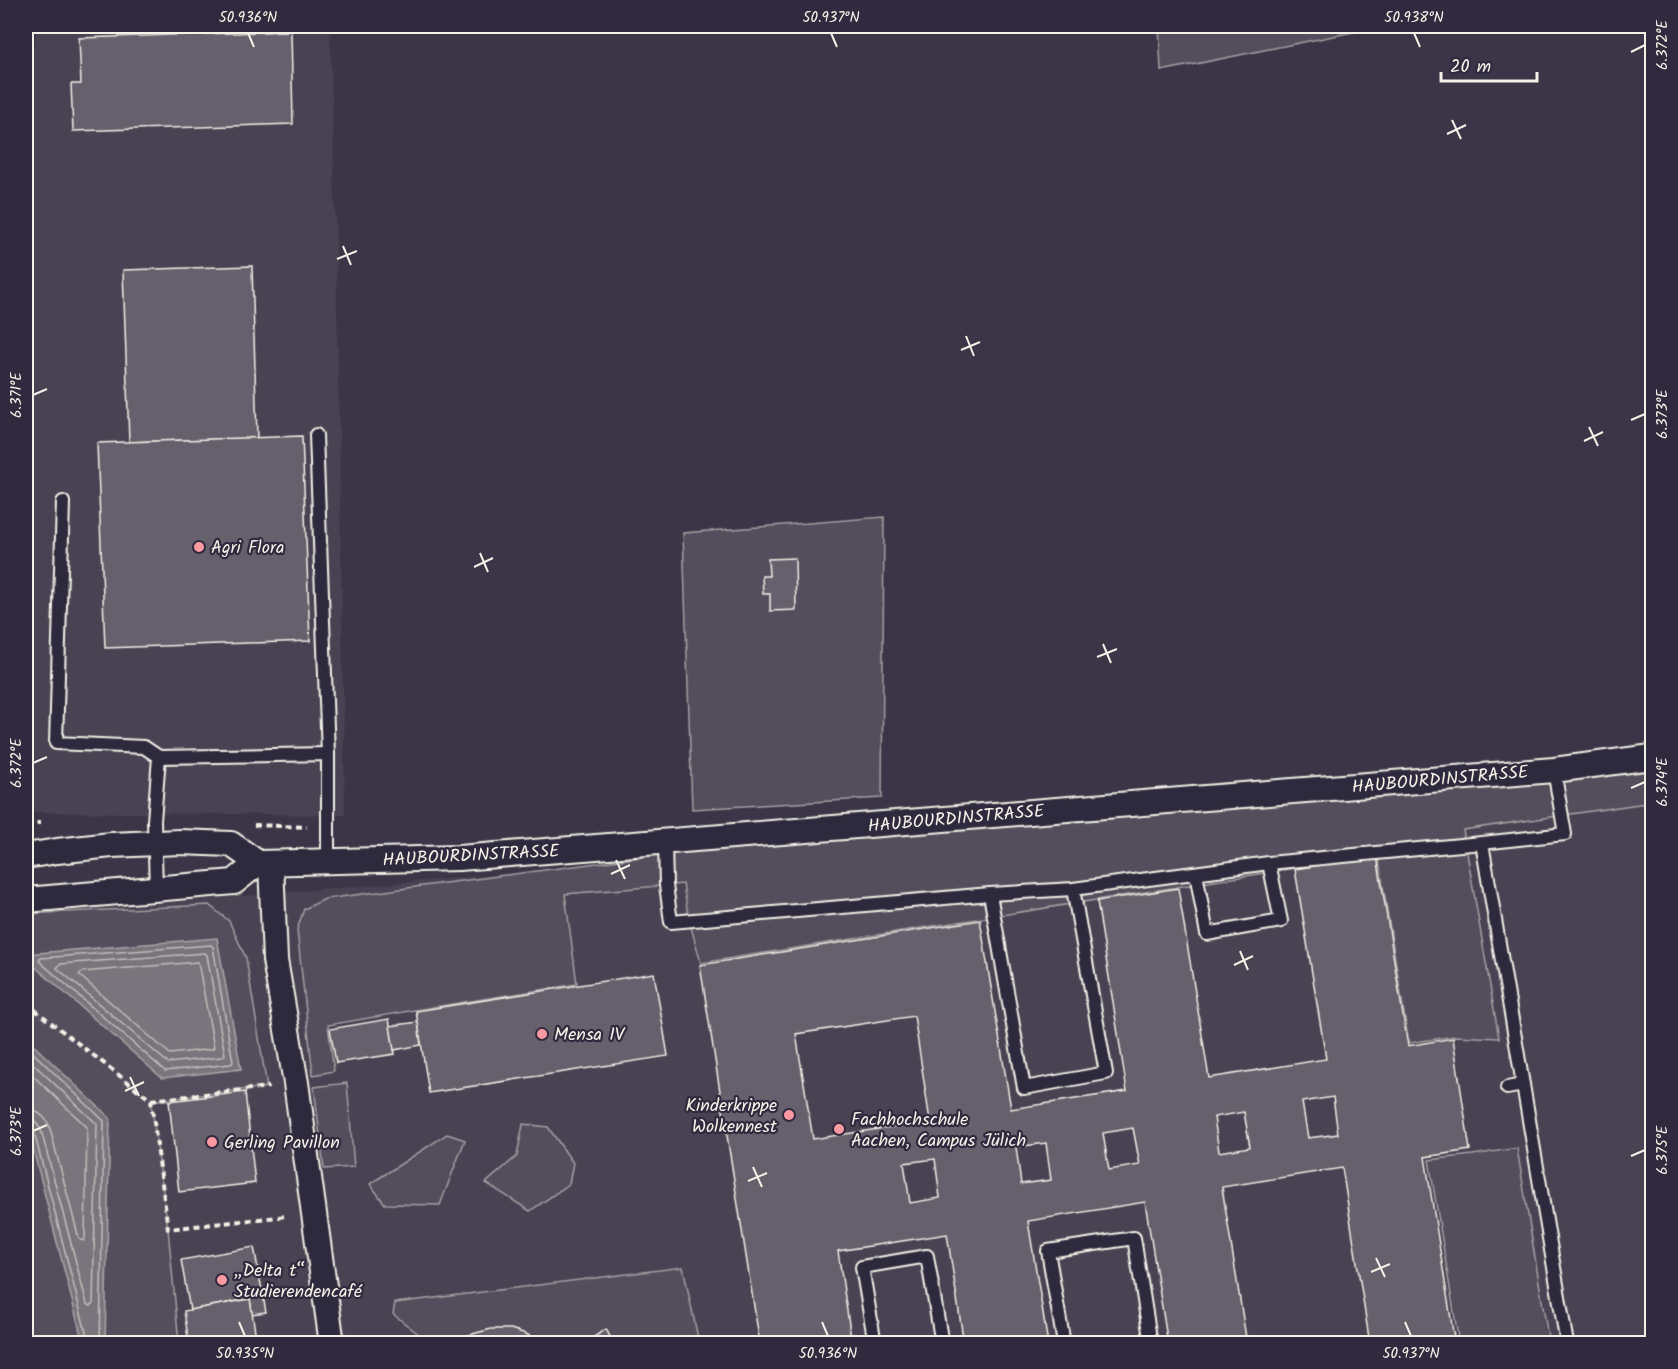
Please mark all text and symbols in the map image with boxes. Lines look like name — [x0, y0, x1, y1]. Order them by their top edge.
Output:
text: 50.936°N — [219, 6, 277, 30]
text: 50.937°N — [802, 6, 860, 30]
text: 50.938°N — [1384, 6, 1444, 30]
text: 6.372°E — [1651, 19, 1675, 70]
scale bar — [1441, 45, 1537, 83]
text: 20 m — [1450, 53, 1491, 82]
text: 6.371°E — [5, 371, 29, 418]
text: 6.373°E — [1651, 388, 1675, 439]
place label: Agri Flora — [211, 534, 284, 563]
marker: Agri Flora — [192, 540, 206, 554]
text: 6.372°E — [5, 737, 29, 788]
text: 6.374°E — [1651, 756, 1675, 807]
street label: HAUBOURDINSTRASSE — [1351, 758, 1530, 803]
street label: HAUBOURDINSTRASSE — [867, 797, 1046, 842]
street label: HAUBOURDINSTRASSE — [382, 837, 561, 876]
place label: Mensa IV — [554, 1021, 626, 1050]
marker: Mensa IV — [535, 1027, 549, 1041]
place label: Kinderkrippe Wolkennest — [685, 1092, 778, 1142]
text: 6.373°E — [5, 1105, 29, 1156]
place label: Fachhochschule Aachen, Campus Jülich — [851, 1106, 1026, 1156]
marker: Kinderkrippe Wolkennest — [782, 1108, 796, 1122]
marker: Fachhochschule Aachen, Campus Jülich — [832, 1122, 846, 1136]
text: 6.375°E — [1651, 1124, 1675, 1175]
place label: Gerling Pavillon — [224, 1129, 340, 1158]
marker: Gerling Pavillon — [205, 1135, 219, 1149]
place label: „Delta t“ Studierendencafé — [234, 1257, 363, 1307]
marker: „Delta t“ Studierendencafé — [215, 1273, 229, 1287]
text: 50.935°N — [216, 1342, 274, 1366]
text: 50.936°N — [799, 1342, 857, 1366]
text: 50.937°N — [1382, 1342, 1440, 1366]

